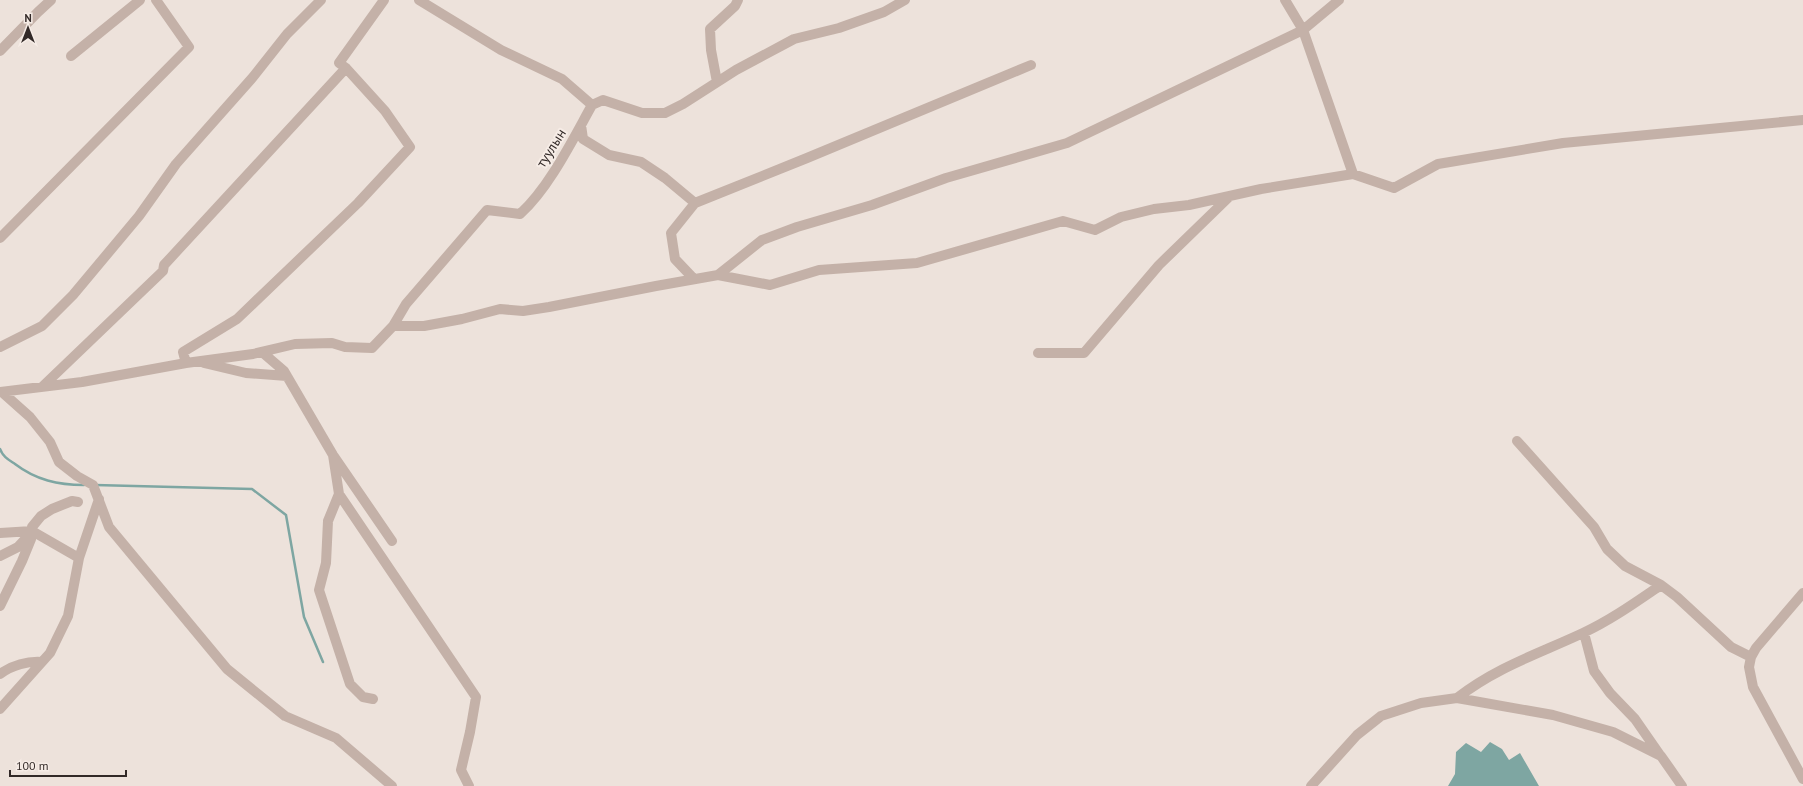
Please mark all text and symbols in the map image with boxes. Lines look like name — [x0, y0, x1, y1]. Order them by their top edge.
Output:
north arrow — [8, 8, 48, 48]
text: N — [24, 11, 32, 25]
street label: туулын — [532, 125, 570, 171]
scale bar — [10, 752, 126, 778]
text: 100 m — [16, 758, 49, 773]

